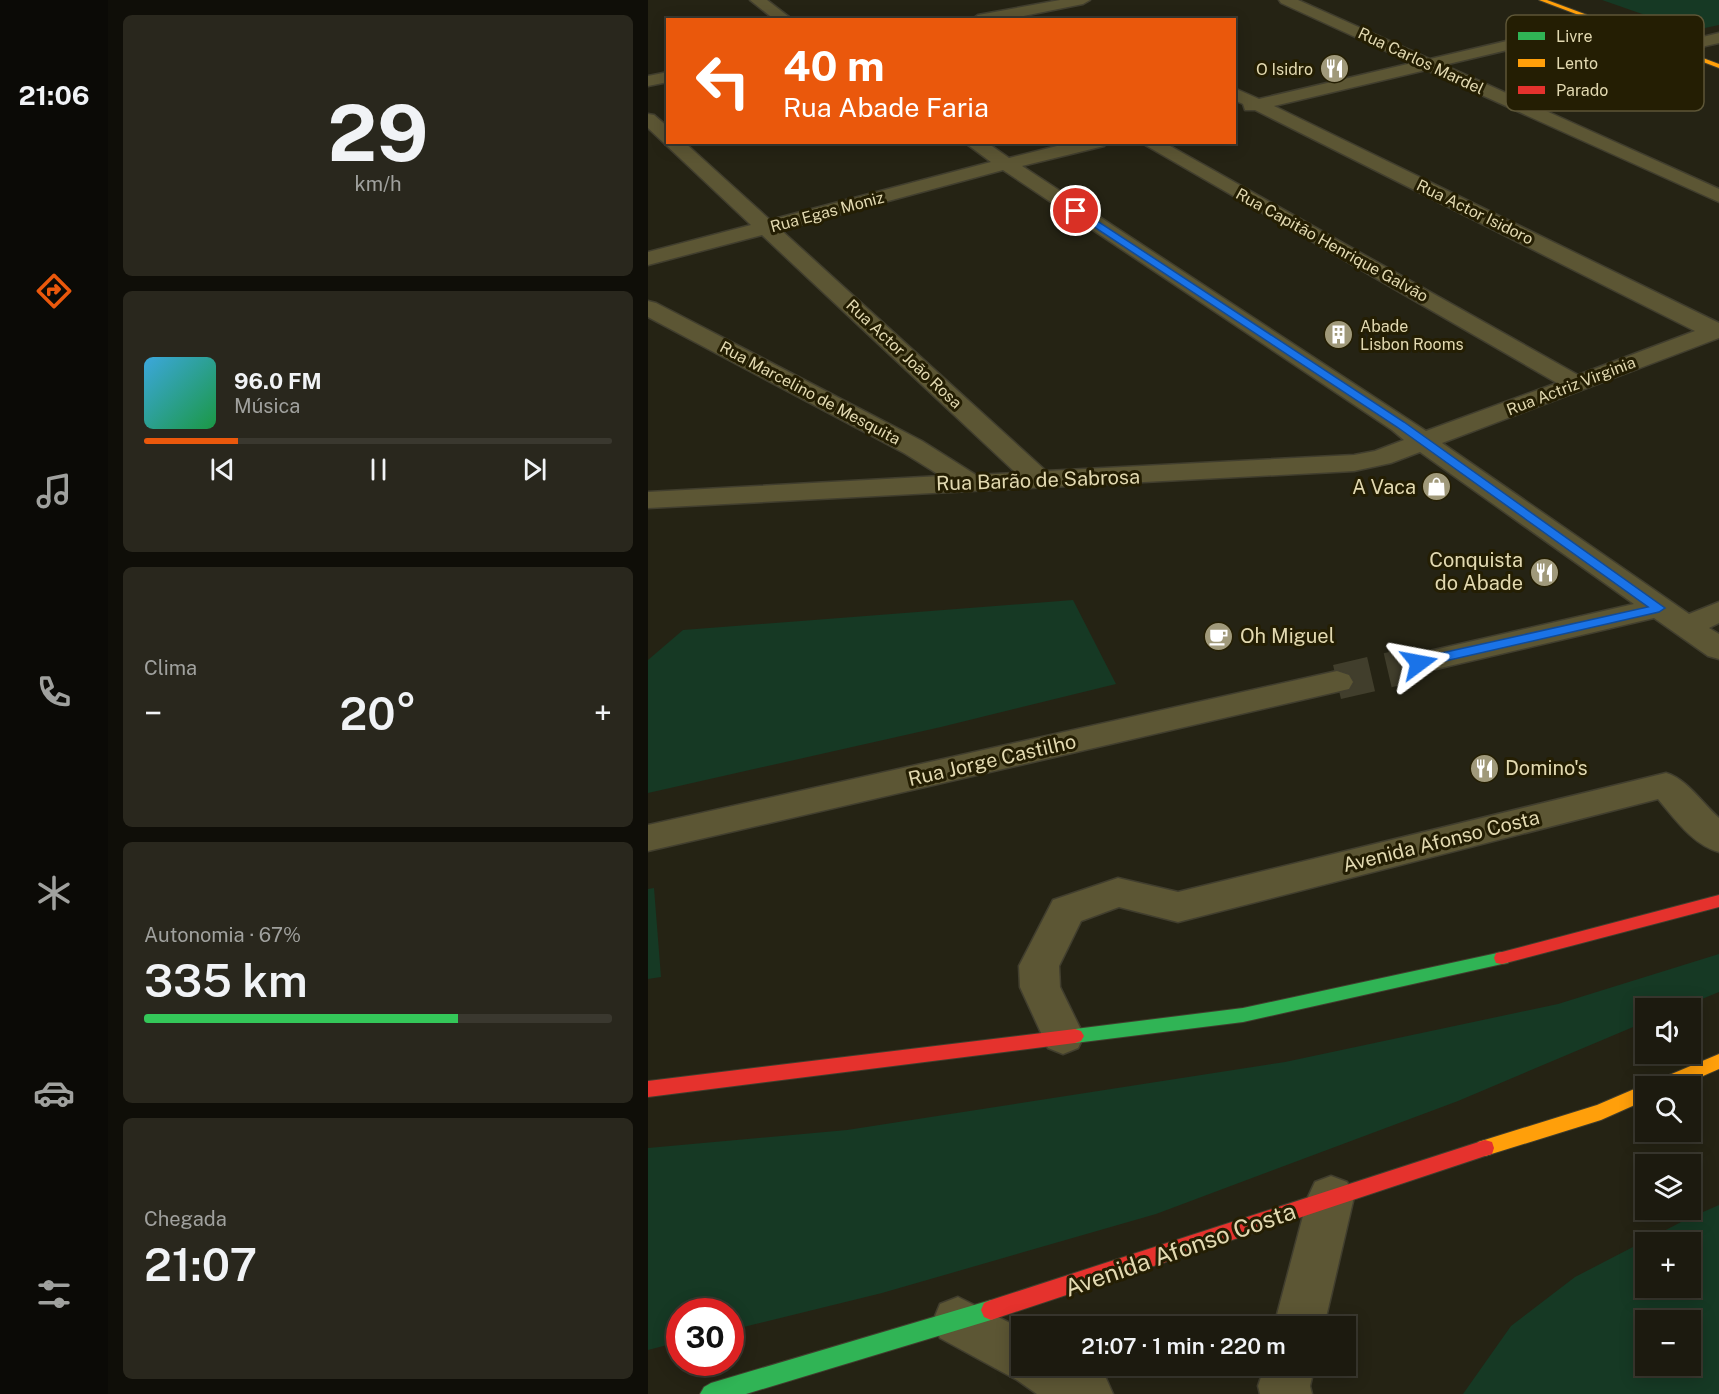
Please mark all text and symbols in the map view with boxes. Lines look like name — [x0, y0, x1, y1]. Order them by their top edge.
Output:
legend — [1506, 15, 1704, 111]
street label: Rua Carlos Mardel — [1355, 24, 1487, 99]
text: Livre — [1556, 27, 1592, 46]
text: 40 m — [783, 41, 885, 90]
icon: left — [684, 42, 762, 120]
restaurant icon: O Isidro — [1318, 53, 1350, 85]
text: Lento — [1556, 54, 1598, 73]
place label: O Isidro — [1256, 60, 1313, 79]
text: 21:06 — [18, 79, 90, 111]
text: Parado — [1556, 81, 1608, 100]
text: 29 — [328, 87, 428, 179]
text: Rua Abade Faria — [783, 91, 989, 123]
text: km/h — [354, 172, 402, 196]
street label: Rua Actor Isidoro — [1413, 175, 1537, 249]
street label: Rua Capitão Henrique Galvão — [1232, 184, 1432, 306]
pin — [1050, 185, 1101, 236]
street label: Rua Egas Moniz — [768, 188, 886, 236]
icon: arrive — [1059, 194, 1092, 227]
icon: directions — [33, 270, 75, 312]
street label: Rua Actor João Rosa — [842, 296, 966, 412]
place label: Abade Lisbon Rooms — [1360, 317, 1464, 354]
building icon: Abade Lisbon Rooms — [1323, 319, 1355, 351]
street label: Rua Marcelino de Mesquita — [717, 337, 903, 449]
street label: Rua Actriz Virginia — [1504, 353, 1638, 419]
text: 96.0 FM — [234, 368, 322, 394]
text: Música — [234, 394, 300, 418]
icon: previous — [206, 453, 239, 486]
icon: pause — [362, 453, 395, 486]
icon: next — [518, 453, 551, 486]
street label: Rua Barão de Sabrosa — [936, 464, 1140, 496]
icon: music — [33, 470, 75, 512]
shop icon: A Vaca — [1421, 471, 1453, 503]
place label: A Vaca — [1352, 475, 1416, 499]
place label: Conquista do Abade — [1429, 548, 1523, 595]
restaurant icon: Conquista do Abade — [1528, 556, 1560, 588]
cafe icon: Oh Miguel — [1203, 620, 1235, 652]
place label: Oh Miguel — [1240, 624, 1335, 648]
position arrow — [1387, 631, 1451, 695]
text: Clima — [144, 656, 197, 680]
icon: phone — [33, 671, 75, 713]
text: 20° — [339, 687, 417, 740]
text: − — [144, 694, 162, 732]
text: + — [594, 694, 612, 732]
street label: Rua Jorge Castilho — [906, 729, 1078, 791]
restaurant icon: Domino's — [1468, 752, 1500, 784]
place label: Domino's — [1505, 756, 1588, 780]
street label: Avenida Afonso Costa — [1340, 805, 1542, 877]
icon: climate — [33, 872, 75, 914]
text: Autonomia · 67% — [144, 923, 301, 947]
text: 335 km — [144, 954, 308, 1007]
map controls — [1635, 998, 1701, 1376]
button: sound — [1635, 998, 1701, 1064]
icon: car — [33, 1072, 75, 1114]
button: search — [1635, 1076, 1701, 1142]
button: layers — [1635, 1154, 1701, 1220]
street label: Avenida Afonso Costa — [1061, 1196, 1299, 1302]
text: Chegada — [144, 1207, 227, 1231]
button: + — [1635, 1232, 1701, 1298]
text: 21:07 — [144, 1238, 257, 1291]
icon: filters — [33, 1273, 75, 1315]
speed limit sign: 30 — [666, 1298, 744, 1376]
button: − — [1635, 1310, 1701, 1376]
text: 21:07 · 1 min · 220 m — [1081, 1333, 1286, 1359]

